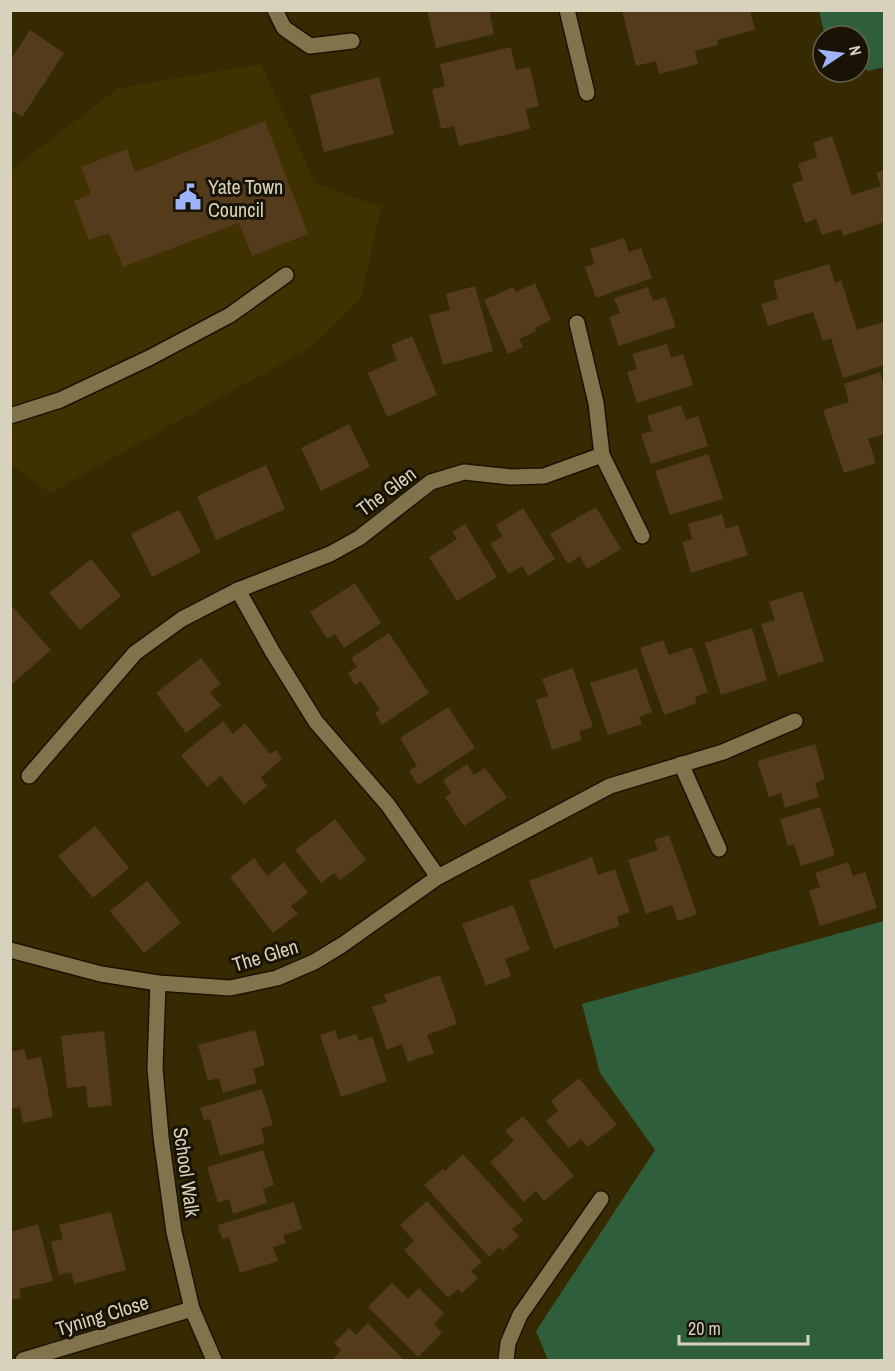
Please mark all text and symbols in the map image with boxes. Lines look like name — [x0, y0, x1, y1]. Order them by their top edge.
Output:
north arrow — [811, 24, 871, 84]
text: N — [844, 44, 867, 58]
place label: Yate Town Council — [208, 173, 283, 223]
public building icon: Yate Town Council — [173, 182, 203, 212]
street label: The Glen — [351, 460, 421, 522]
street label: The Glen — [229, 932, 301, 978]
street label: School Walk — [167, 1125, 207, 1219]
street label: Tyning Close — [52, 1288, 152, 1342]
scale bar — [679, 1308, 808, 1346]
text: 20 m — [688, 1316, 721, 1341]

